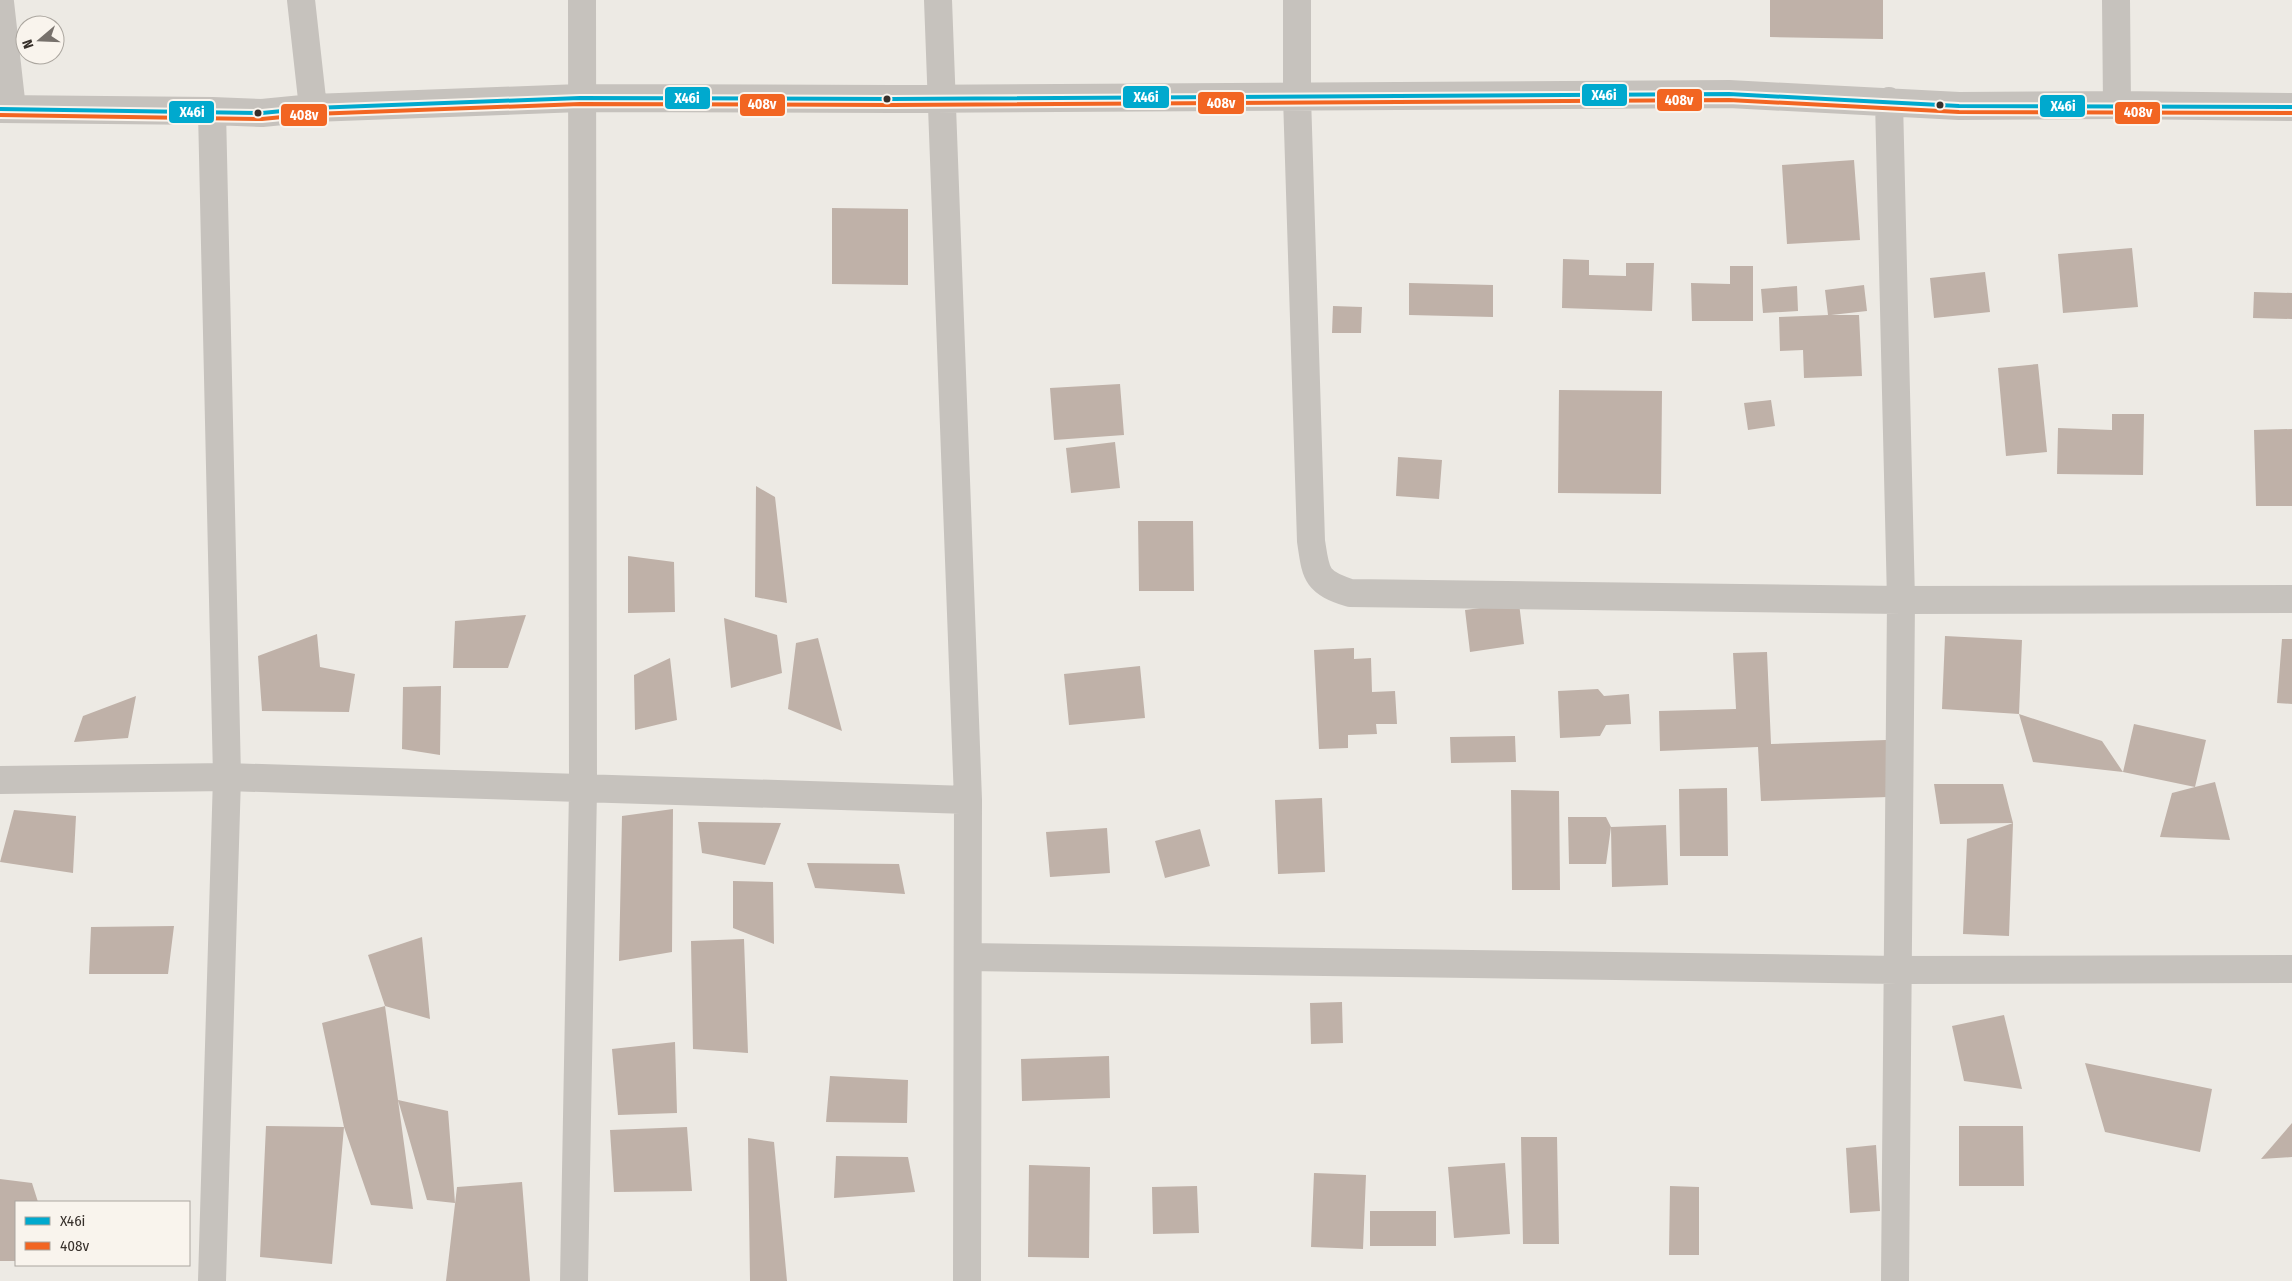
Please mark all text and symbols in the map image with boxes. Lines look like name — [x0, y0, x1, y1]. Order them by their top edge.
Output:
north arrow — [15, 15, 65, 65]
text: N — [19, 37, 38, 51]
line badge: X46i — [1581, 83, 1628, 107]
line badge: X46i — [1122, 85, 1170, 109]
line badge: X46i — [664, 86, 711, 110]
text: X46i — [1590, 87, 1617, 104]
line badge: 408v — [1656, 88, 1703, 112]
text: X46i — [1132, 89, 1159, 106]
text: X46i — [673, 90, 700, 107]
line badge: 408v — [1197, 91, 1245, 115]
text: 408v — [1665, 92, 1694, 109]
line badge: 408v — [739, 93, 786, 117]
unlabelled marker — [882, 94, 892, 104]
line badge: X46i — [2039, 94, 2086, 118]
text: 408v — [1207, 95, 1236, 112]
text: 408v — [748, 96, 777, 113]
text: X46i — [2049, 98, 2076, 115]
line badge: X46i — [168, 100, 215, 124]
unlabelled marker — [1935, 100, 1945, 110]
line badge: 408v — [2114, 101, 2161, 125]
line badge: 408v — [280, 103, 328, 127]
text: X46i — [178, 104, 205, 121]
text: 408v — [2124, 104, 2153, 121]
text: 408v — [290, 107, 319, 124]
unlabelled marker — [253, 108, 263, 118]
legend — [15, 1201, 190, 1266]
text: X46i — [60, 1212, 85, 1230]
text: 408v — [60, 1237, 89, 1255]

